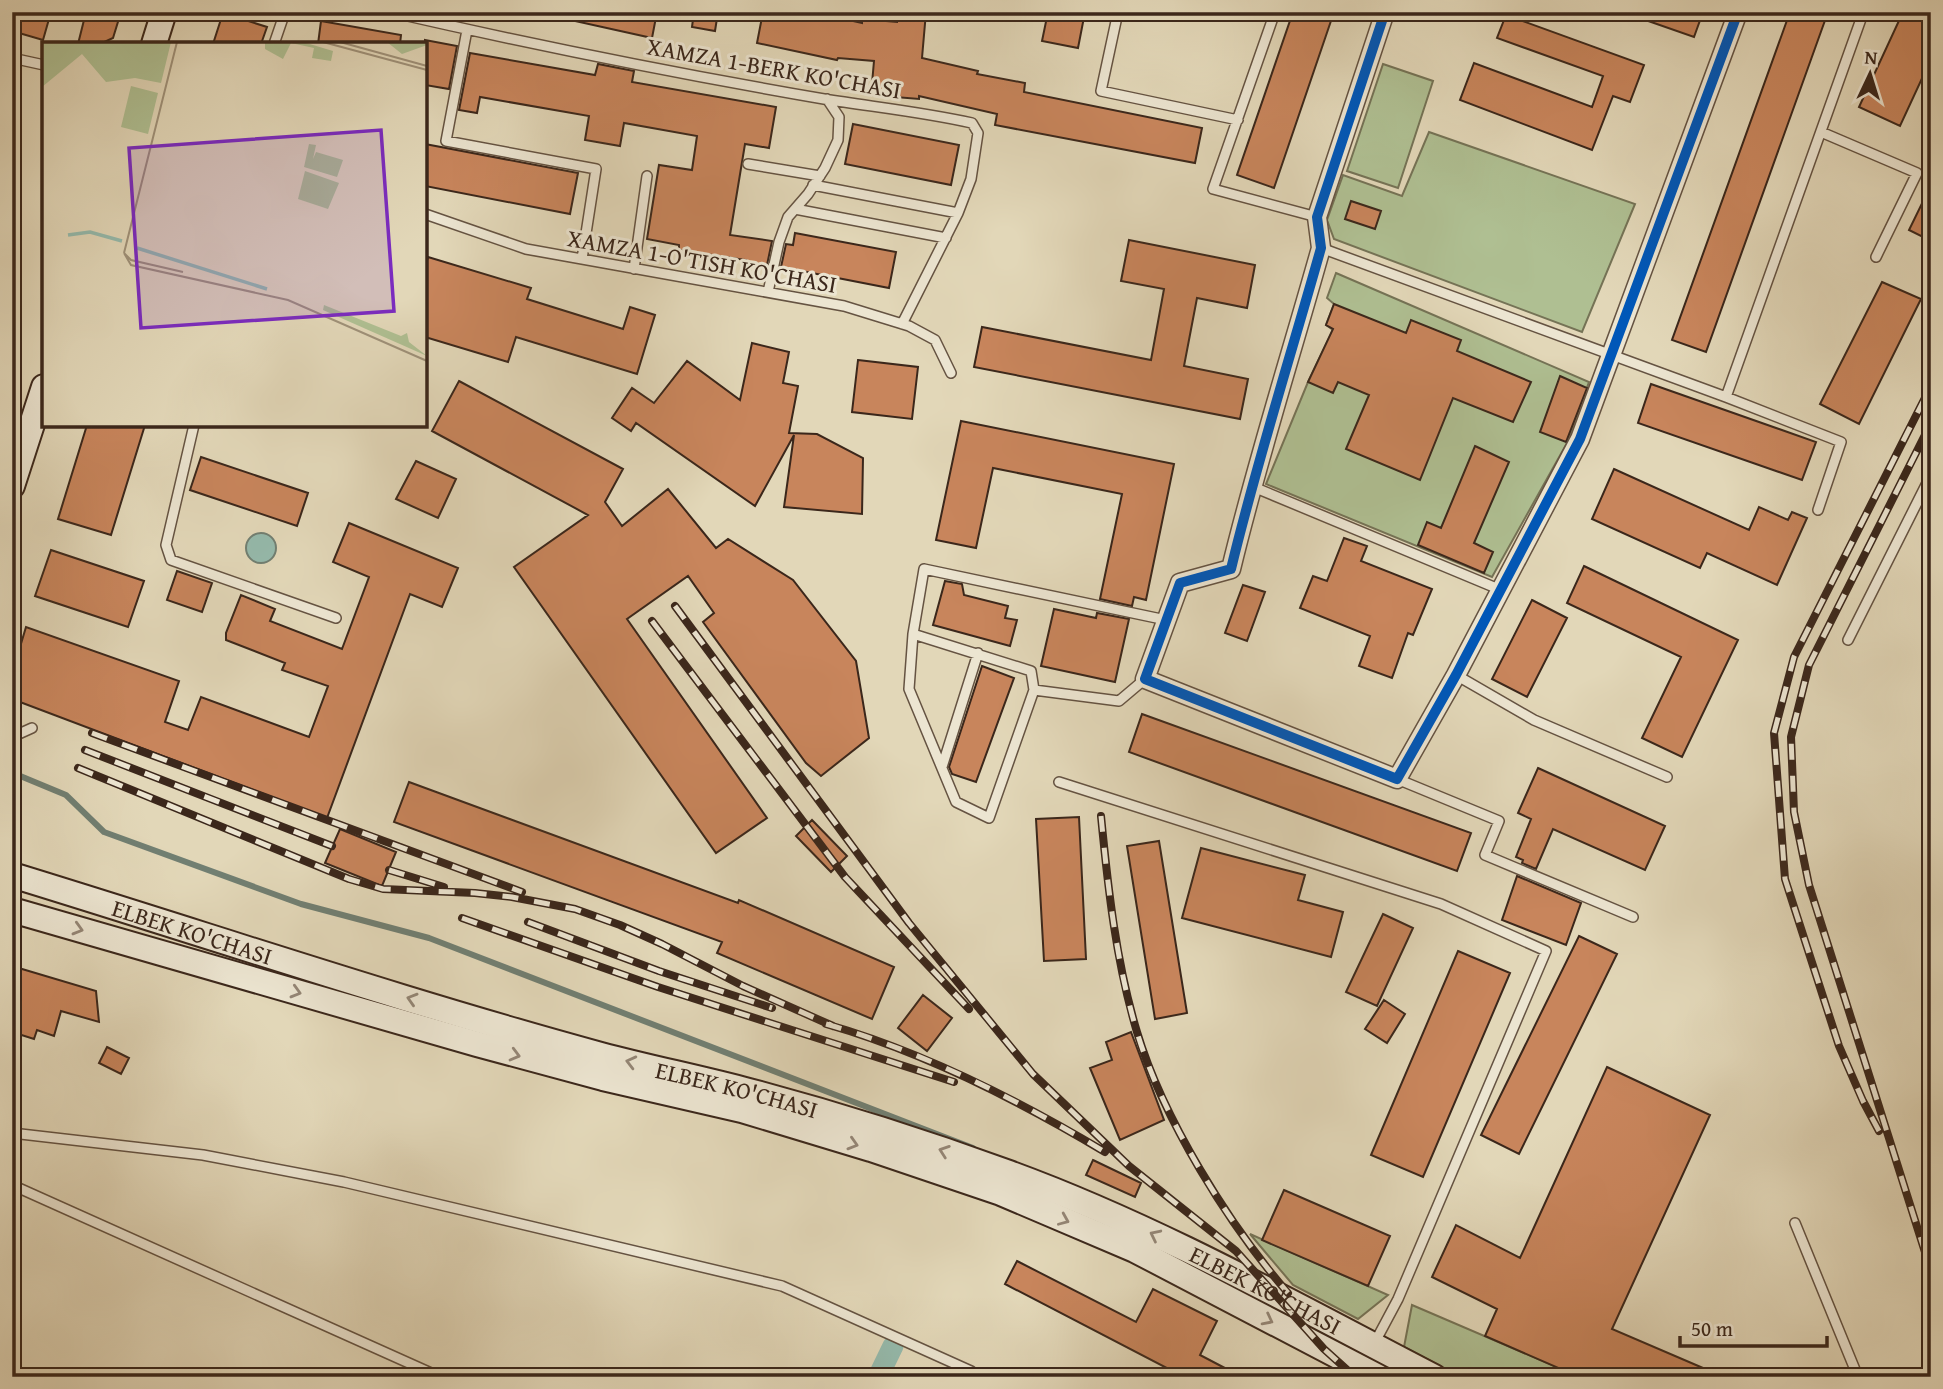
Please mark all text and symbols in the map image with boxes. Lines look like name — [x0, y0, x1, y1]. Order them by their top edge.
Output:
street label: XAMZA 1-BERK KO'CHASI — [644, 28, 904, 108]
north arrow — [1834, 38, 1904, 108]
inset map — [42, 42, 427, 427]
text: N — [1864, 43, 1879, 71]
street label: XAMZA 1-O'TISH KO'CHASI — [565, 220, 839, 302]
street label: ELBEK KO'CHASI — [108, 890, 277, 973]
one-way arrow — [72, 921, 84, 936]
one-way arrow — [290, 984, 302, 999]
one-way arrow — [407, 992, 419, 1007]
one-way arrow — [509, 1047, 521, 1061]
street label: ELBEK KO'CHASI — [652, 1052, 822, 1127]
one-way arrow — [625, 1056, 637, 1070]
one-way arrow — [847, 1135, 859, 1150]
one-way arrow — [938, 1145, 950, 1160]
one-way arrow — [1057, 1211, 1069, 1225]
one-way arrow — [1150, 1229, 1162, 1243]
street label: ELBEK KO'CHASI — [1184, 1236, 1348, 1343]
scale bar — [1680, 1305, 1828, 1349]
one-way arrow — [1261, 1311, 1273, 1325]
text: 50 m — [1691, 1313, 1733, 1344]

